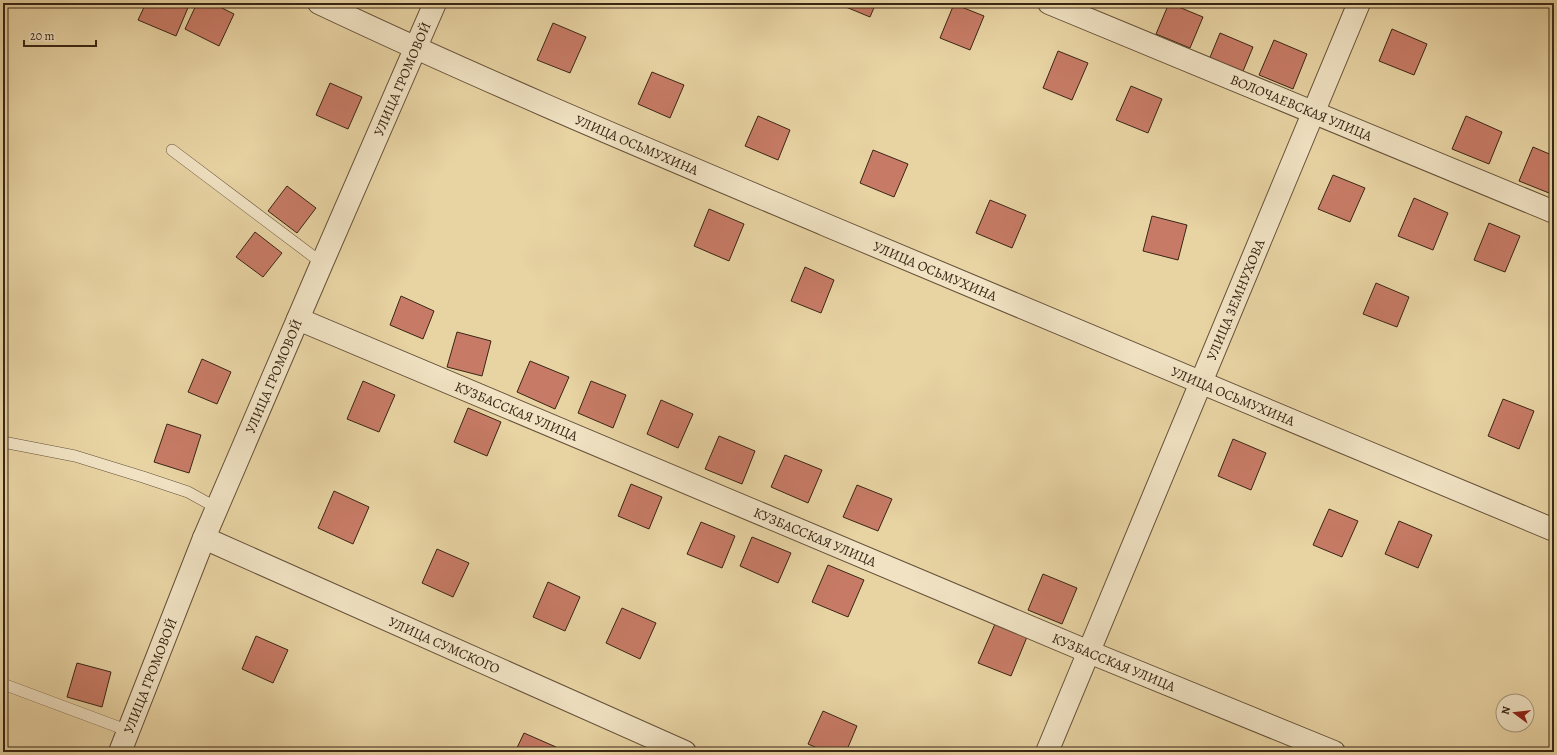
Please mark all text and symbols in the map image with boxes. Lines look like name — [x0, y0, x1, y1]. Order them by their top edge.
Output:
street label: УЛИЦА ГРОМОВОЙ — [369, 19, 435, 139]
scale bar — [24, 22, 96, 48]
text: 20 m — [30, 28, 54, 44]
street label: ВОЛОЧАЕВСКАЯ УЛИЦА — [1227, 70, 1376, 146]
street label: УЛИЦА ОСЬМУХИНА — [572, 110, 702, 180]
street label: УЛИЦА ЗЕМНУХОВА — [1202, 235, 1269, 363]
street label: УЛИЦА ОСЬМУХИНА — [870, 236, 1001, 306]
street label: УЛИЦА ГРОМОВОЙ — [241, 316, 306, 436]
street label: УЛИЦА ОСЬМУХИНА — [1168, 362, 1299, 431]
street label: КУЗБАССКАЯ УЛИЦА — [452, 377, 582, 446]
street label: КУЗБАССКАЯ УЛИЦА — [751, 502, 880, 571]
street label: УЛИЦА СУМСКОГО — [386, 612, 503, 678]
street label: УЛИЦА ГРОМОВОЙ — [119, 615, 181, 736]
street label: КУЗБАССКАЯ УЛИЦА — [1049, 628, 1179, 696]
north arrow — [1495, 693, 1535, 733]
text: N — [1498, 705, 1514, 716]

